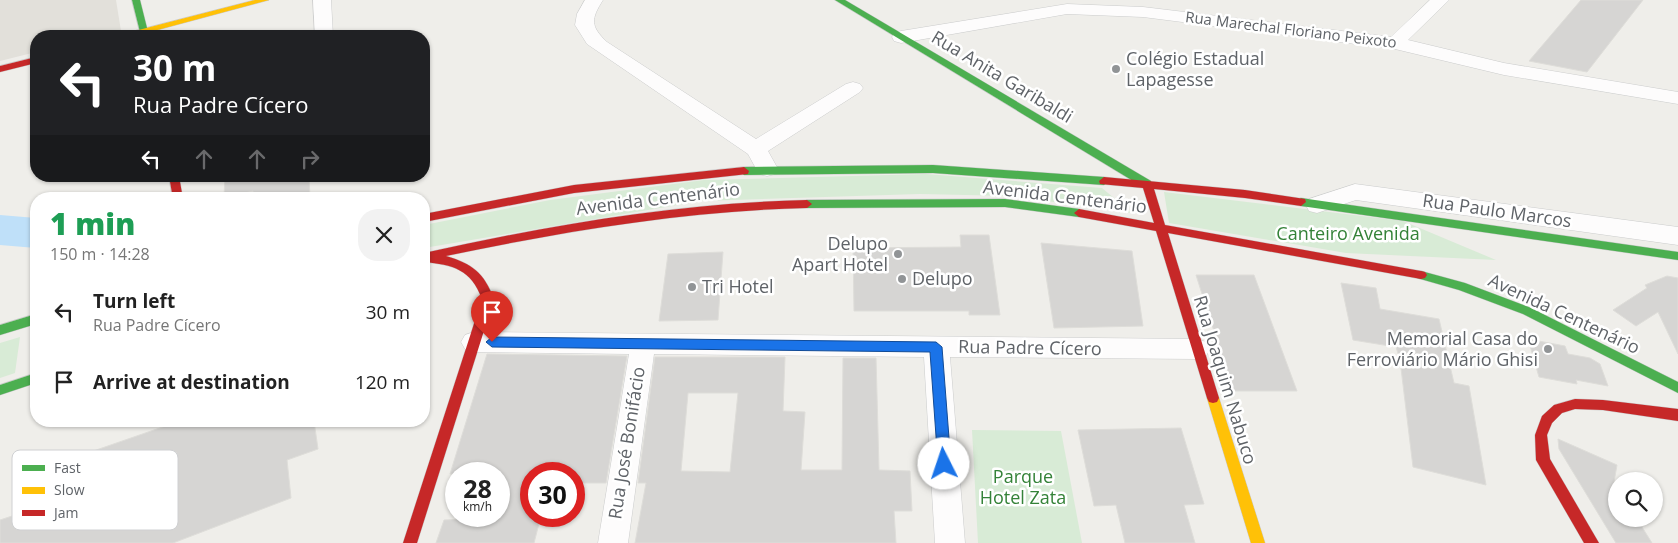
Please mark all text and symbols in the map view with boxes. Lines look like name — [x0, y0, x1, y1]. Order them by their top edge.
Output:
street label: Rua Marechal Floriano Peixoto — [1184, 6, 1398, 52]
street label: Rua Anita Garibaldi — [927, 24, 1078, 128]
text: 30 m — [133, 44, 216, 91]
place label: Colégio Estadual Lapagesse — [1126, 46, 1264, 91]
icon: left — [50, 50, 115, 115]
marker: Colégio Estadual Lapagesse — [1110, 63, 1122, 75]
text: Rua Padre Cícero — [133, 89, 309, 119]
icon: left — [137, 145, 165, 173]
icon: ahead — [190, 145, 218, 173]
icon: ahead — [243, 145, 271, 173]
icon: right — [296, 145, 324, 173]
street label: Avenida Centenário — [982, 174, 1148, 218]
street label: Avenida Centenário — [575, 176, 741, 220]
street label: Rua Paulo Marcos — [1421, 188, 1573, 232]
text: 1 min — [50, 203, 135, 244]
button: close — [358, 209, 410, 261]
park label: Canteiro Avenida — [1276, 221, 1420, 245]
place label: Delupo Apart Hotel — [792, 231, 888, 276]
text: 150 m · 14:28 — [50, 243, 150, 265]
marker: Delupo Apart Hotel — [892, 248, 904, 260]
place label: Delupo — [912, 266, 973, 290]
street label: Avenida Centenário — [1485, 267, 1644, 359]
marker: Delupo — [896, 273, 908, 285]
place label: Tri Hotel — [702, 274, 774, 298]
marker: Tri Hotel — [686, 281, 698, 293]
text: Turn left — [93, 288, 175, 314]
pin — [471, 291, 513, 342]
street label: Rua Joaquim Nabuco — [1189, 292, 1263, 467]
icon: left — [50, 298, 78, 326]
icon: arrive — [478, 298, 506, 326]
text: 30 m — [366, 299, 410, 325]
text: Rua Padre Cícero — [93, 314, 221, 336]
place label: Memorial Casa do Ferroviário Mário Ghisi — [1347, 326, 1538, 371]
street label: Rua Padre Cícero — [958, 334, 1102, 360]
marker: Memorial Casa do Ferroviário Mário Ghisi — [1542, 343, 1554, 355]
street label: Rua José Bonifácio — [602, 365, 650, 521]
icon: arrive — [50, 368, 78, 396]
text: Arrive at destination — [93, 369, 290, 395]
text: 120 m — [355, 369, 410, 395]
position arrow — [917, 437, 969, 489]
legend — [12, 450, 178, 530]
text: Fast — [54, 458, 81, 477]
speed limit sign: 30 — [520, 462, 585, 527]
park label: Parque Hotel Zata — [980, 464, 1066, 509]
text: 28 — [463, 471, 492, 505]
map controls — [1608, 472, 1663, 527]
button: search — [1608, 472, 1663, 527]
text: Slow — [54, 480, 85, 499]
text: km/h — [463, 498, 492, 515]
text: Jam — [52, 503, 79, 522]

